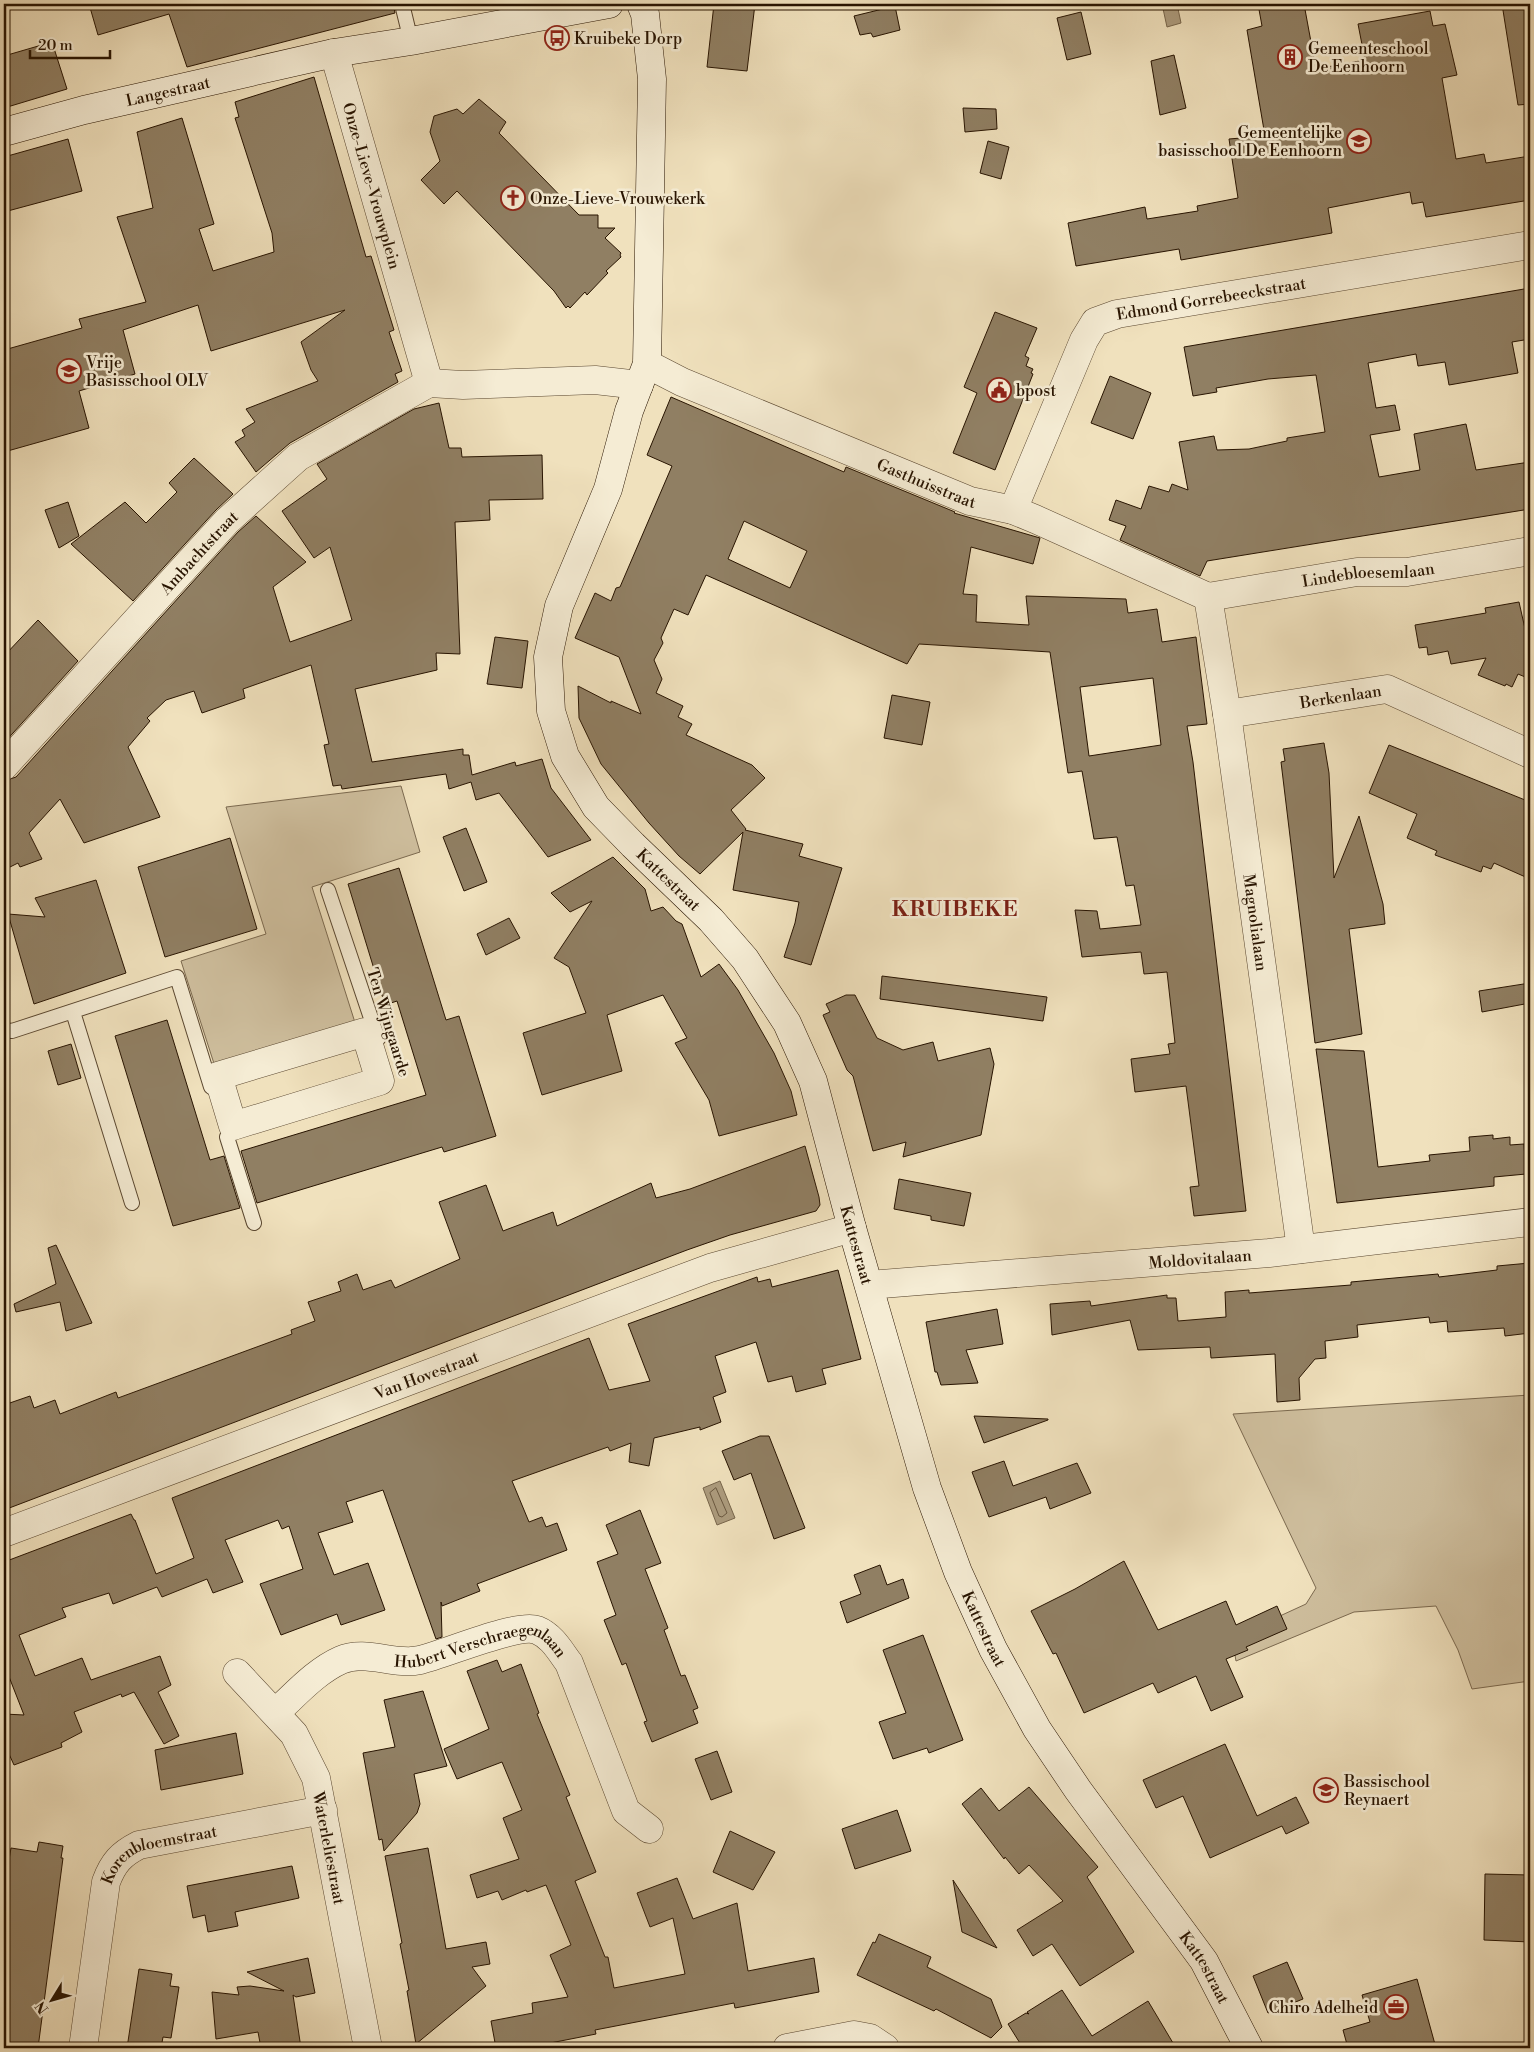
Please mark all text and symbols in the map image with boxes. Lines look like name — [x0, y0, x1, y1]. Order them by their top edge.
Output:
bus stop icon: Kruibeke Dorp — [544, 25, 570, 51]
scale bar — [30, 28, 110, 60]
place label: Kruibeke Dorp — [574, 29, 682, 49]
text: 20 m — [38, 36, 73, 55]
place label: Gemeenteschool De Eenhoorn — [1308, 39, 1429, 77]
building icon: Gemeenteschool De Eenhoorn — [1277, 44, 1303, 70]
street label: Langestraat — [124, 72, 213, 111]
street label: Onze-Lieve-Vrouwplein — [338, 100, 405, 272]
place label: Gemeentelijke basisschool De Eenhoorn — [1158, 123, 1342, 161]
school or university icon: Gemeentelijke basisschool De Eenhoorn — [1346, 128, 1372, 154]
church icon: Onze-Lieve-Vrouwekerk — [500, 185, 526, 211]
place label: Onze-Lieve-Vrouwekerk — [530, 189, 706, 209]
street label: Edmond Gorrebeeckstraat — [1115, 274, 1308, 325]
place label: Vrije Basisschool OLV — [85, 353, 209, 391]
school or university icon: Vrije Basisschool OLV — [56, 358, 82, 384]
public building icon: bpost — [986, 377, 1012, 403]
place label: bpost — [1016, 381, 1056, 401]
street label: Gasthuisstraat — [874, 455, 978, 513]
street label: Ambachtstraat — [155, 507, 243, 600]
street label: Lindebloesemlaan — [1301, 558, 1436, 592]
street label: Berkenlaan — [1298, 681, 1384, 714]
street label: Kattestraat — [632, 845, 705, 916]
street label: Magnolialaan — [1238, 873, 1272, 973]
district label: KRUIBEKE — [892, 897, 1018, 923]
street label: Ten Wijngaarde — [362, 965, 414, 1079]
street label: Kattestraat — [835, 1203, 877, 1287]
street label: Moldovitalaan — [1148, 1245, 1253, 1274]
street label: Van Hovestraat — [371, 1347, 482, 1404]
street label: Kattestraat — [957, 1588, 1010, 1671]
text: Hubert Verschraegenlaan — [393, 1620, 571, 1673]
street label: Hubert Verschraegenlaan — [385, 1650, 569, 1670]
place label: Bassischool Reynaert — [1343, 1772, 1430, 1810]
school or university icon: Bassischool Reynaert — [1313, 1777, 1339, 1803]
street label: Waterleliestraat — [308, 1789, 349, 1907]
street label: Korenbloemstraat — [97, 1821, 219, 1887]
street label: Kattestraat — [1174, 1928, 1233, 2007]
north arrow — [28, 1974, 78, 2024]
office icon: Chiro Adelheid — [1383, 1994, 1409, 2020]
text: N — [32, 1997, 53, 2017]
place label: Chiro Adelheid — [1269, 1998, 1378, 2018]

